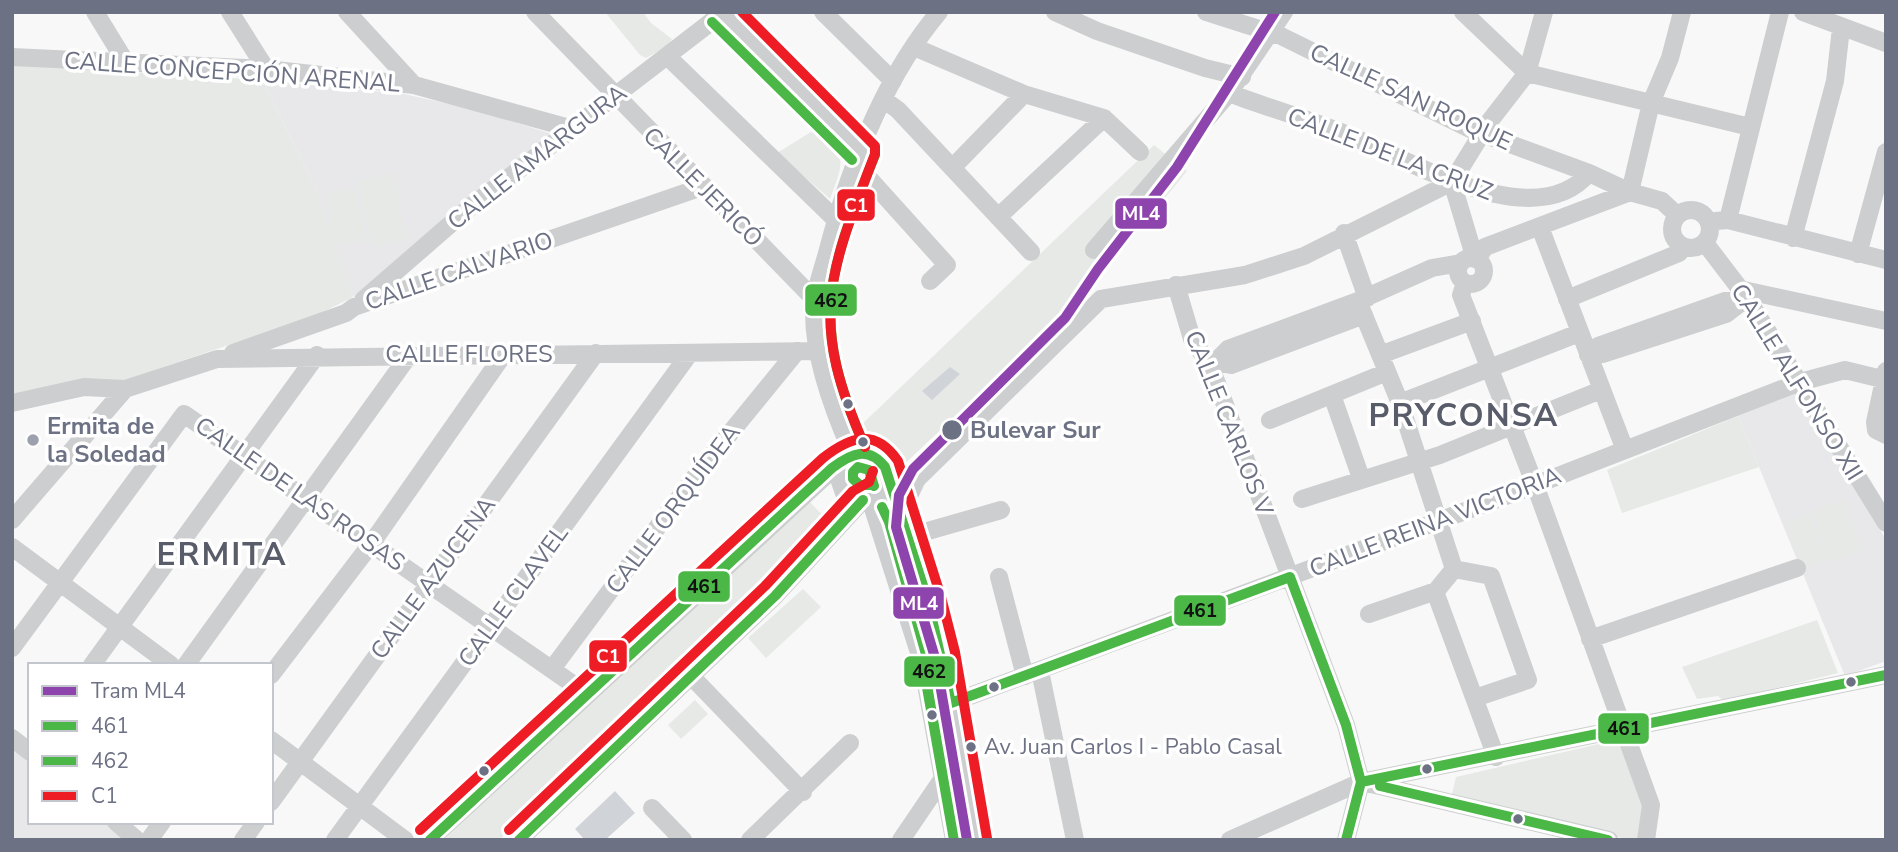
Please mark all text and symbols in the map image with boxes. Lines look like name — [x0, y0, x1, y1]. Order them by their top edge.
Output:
street label: CALLE SAN ROQUE — [1305, 36, 1517, 158]
street label: CALLE CONCEPCIÓN ARENAL — [63, 44, 401, 100]
street label: CALLE AMARGURA — [441, 77, 634, 237]
street label: CALLE DE LA CRUZ — [1283, 100, 1497, 208]
street label: CALLE JERICÓ — [636, 120, 770, 254]
line badge: C1 — [836, 188, 876, 222]
text: C1 — [844, 193, 868, 219]
line badge: ML4 — [1114, 197, 1168, 230]
text: ML4 — [1122, 201, 1160, 227]
street label: CALLE CALVARIO — [361, 224, 557, 318]
street label: CALLE ALFONSO XII — [1724, 278, 1870, 486]
line badge: 462 — [804, 283, 858, 317]
text: 462 — [814, 288, 848, 314]
street label: CALLE CARLOS V — [1177, 326, 1281, 521]
street label: CALLE FLORES — [385, 338, 553, 370]
district label: PRYCONSA — [1369, 394, 1559, 437]
unlabelled marker — [841, 397, 855, 411]
street label: CALLE DE LAS ROSAS — [189, 409, 411, 579]
place label: Ermita de la Soledad — [47, 410, 166, 470]
place label: Bulevar Sur — [970, 414, 1101, 446]
street label: CALLE ORQUÍDEA — [599, 417, 748, 600]
marker: Bulevar Sur — [940, 418, 964, 442]
marker: Ermita de la Soledad — [25, 432, 41, 448]
unlabelled marker — [856, 435, 870, 449]
street label: CALLE REINA VICTORIA — [1305, 459, 1566, 585]
street label: CALLE AZUCENA — [363, 490, 503, 666]
street label: CALLE CLAVEL — [451, 519, 575, 673]
district label: ERMITA — [156, 533, 288, 576]
line badge: 461 — [677, 570, 731, 603]
text: 461 — [687, 574, 721, 600]
line badge: ML4 — [892, 586, 945, 620]
text: ML4 — [900, 591, 938, 617]
line badge: 461 — [1173, 594, 1227, 627]
text: 461 — [1183, 598, 1217, 624]
line badge: C1 — [588, 639, 628, 673]
text: C1 — [596, 644, 620, 670]
line badge: 462 — [903, 655, 956, 688]
text: 462 — [912, 659, 946, 685]
legend — [28, 663, 273, 824]
unlabelled marker — [1844, 675, 1858, 689]
text: Tram ML4 — [91, 677, 186, 705]
unlabelled marker — [987, 680, 1001, 694]
unlabelled marker — [925, 708, 939, 722]
text: 461 — [91, 712, 129, 740]
line badge: 461 — [1597, 712, 1650, 745]
text: 461 — [1607, 716, 1641, 742]
place label: Av. Juan Carlos I - Pablo Casal — [984, 732, 1282, 762]
marker: Av. Juan Carlos I - Pablo Casal — [964, 740, 978, 754]
text: 462 — [91, 747, 129, 775]
unlabelled marker — [1420, 762, 1434, 776]
unlabelled marker — [477, 764, 491, 778]
text: C1 — [91, 782, 118, 810]
unlabelled marker — [1511, 812, 1525, 826]

